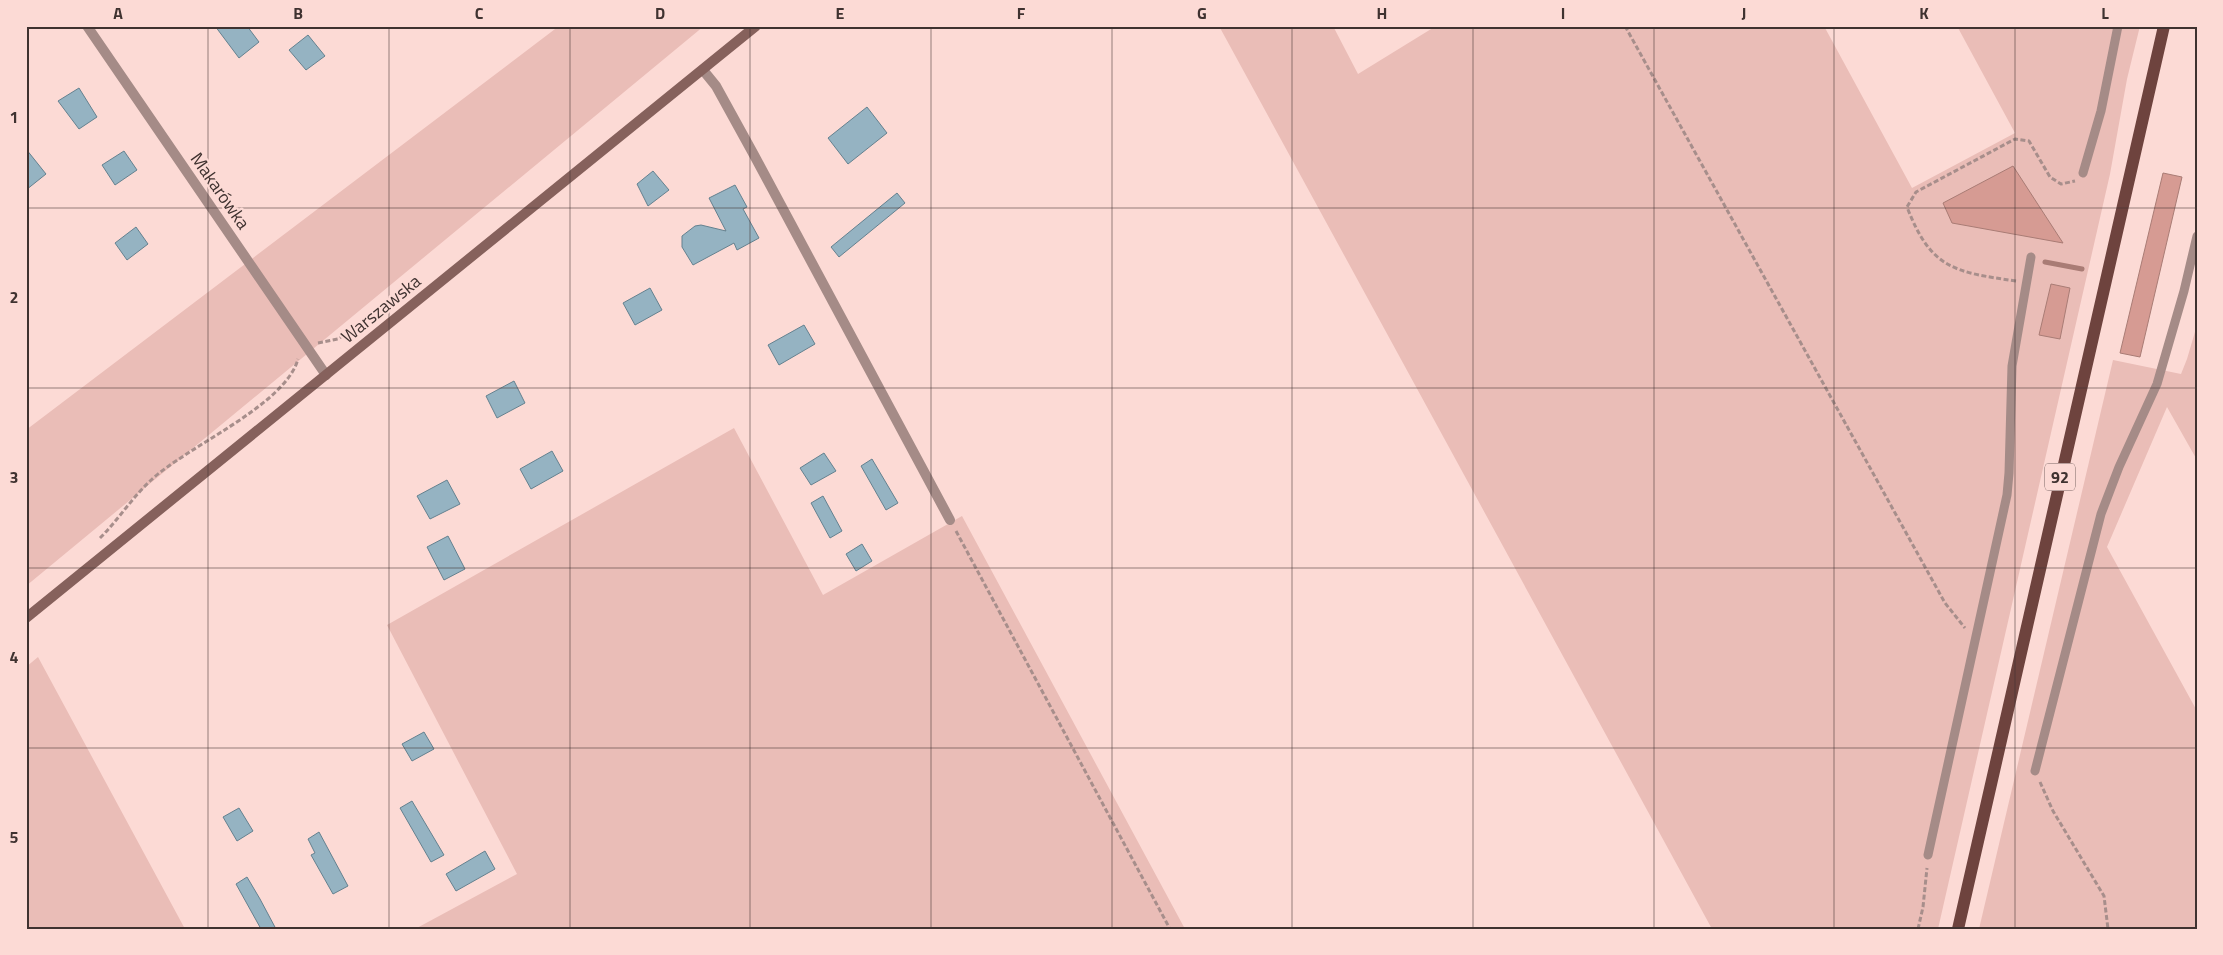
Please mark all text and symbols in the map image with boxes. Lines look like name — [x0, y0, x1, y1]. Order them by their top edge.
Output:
text: A — [113, 1, 123, 25]
text: B — [293, 1, 303, 25]
text: C — [475, 1, 484, 25]
text: D — [655, 1, 665, 25]
text: E — [836, 1, 845, 25]
text: F — [1017, 1, 1026, 25]
text: G — [1197, 1, 1207, 25]
text: H — [1377, 1, 1387, 25]
text: I — [1561, 1, 1565, 25]
text: J — [1742, 1, 1746, 25]
text: K — [1919, 1, 1929, 25]
text: L — [2101, 1, 2109, 25]
text: 1 — [10, 105, 18, 129]
street label: Makarówka — [184, 147, 257, 235]
street label: Warszawska — [335, 268, 427, 349]
text: 2 — [10, 285, 18, 309]
road number: 92 — [2045, 464, 2075, 491]
text: 3 — [10, 465, 18, 489]
text: 4 — [10, 645, 19, 669]
text: 5 — [10, 825, 19, 849]

